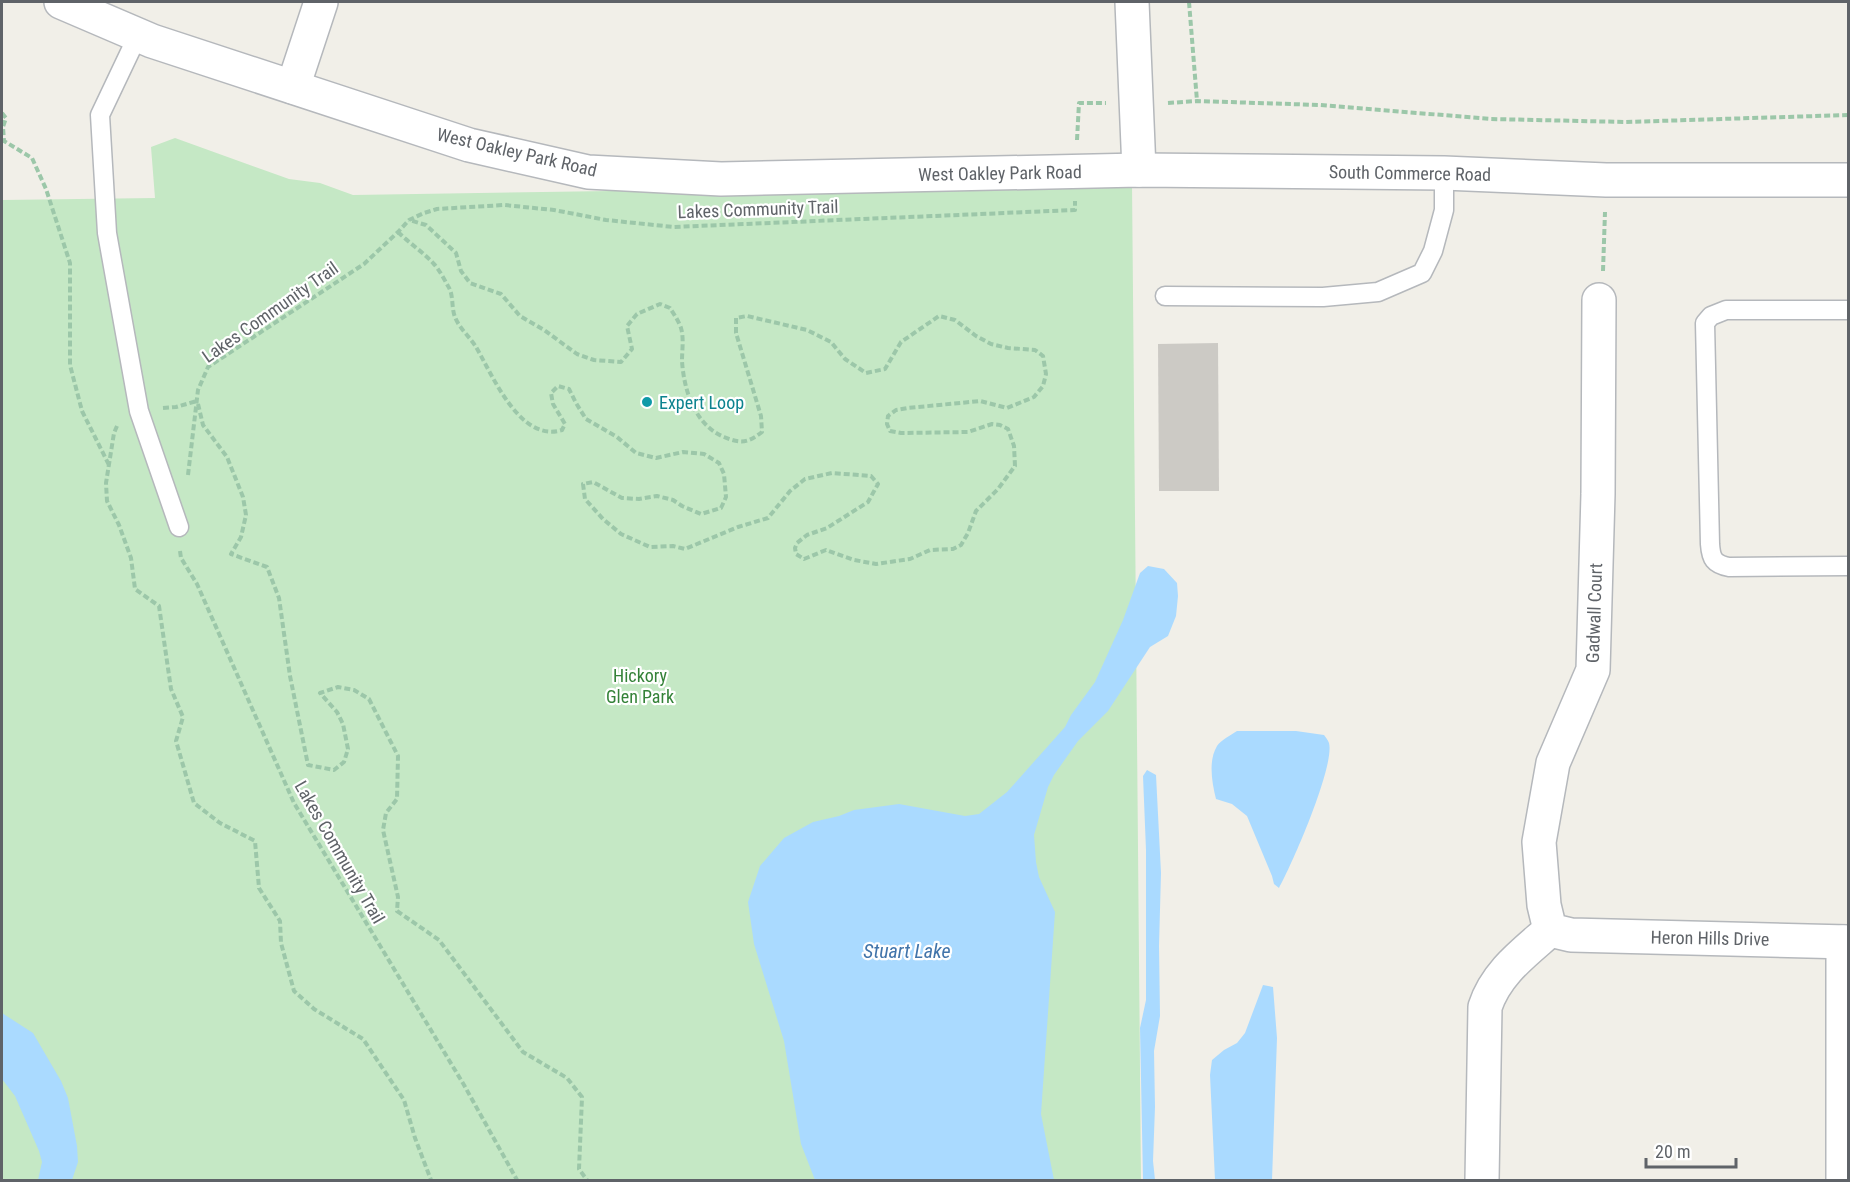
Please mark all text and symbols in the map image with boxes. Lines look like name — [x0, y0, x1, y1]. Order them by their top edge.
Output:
street label: West Oakley Park Road — [435, 123, 599, 181]
street label: West Oakley Park Road — [918, 161, 1082, 185]
street label: South Commerce Road — [1329, 161, 1491, 185]
street label: Lakes Community Trail — [677, 196, 839, 222]
street label: Lakes Community Trail — [198, 257, 342, 367]
place label: Expert Loop — [659, 392, 744, 413]
marker: Expert Loop — [640, 395, 654, 409]
street label: Gadwall Court — [1582, 563, 1606, 663]
park label: Hickory Glen Park — [606, 665, 674, 707]
street label: Lakes Community Trail — [291, 777, 389, 927]
street label: Heron Hills Drive — [1651, 926, 1769, 950]
water label: Stuart Lake — [863, 939, 951, 963]
scale bar — [1646, 1131, 1736, 1169]
text: 20 m — [1655, 1141, 1690, 1162]

